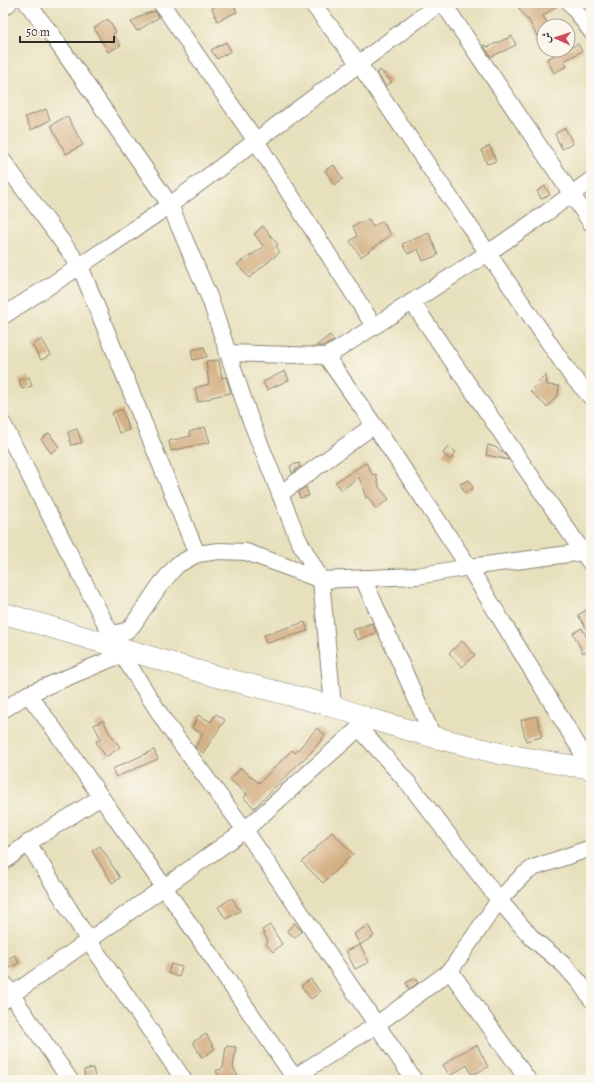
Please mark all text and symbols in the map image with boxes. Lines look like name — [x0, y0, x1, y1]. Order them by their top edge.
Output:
scale bar — [20, 18, 114, 44]
north arrow — [536, 18, 576, 58]
text: 50 m — [26, 24, 50, 40]
text: ش — [539, 32, 554, 43]

